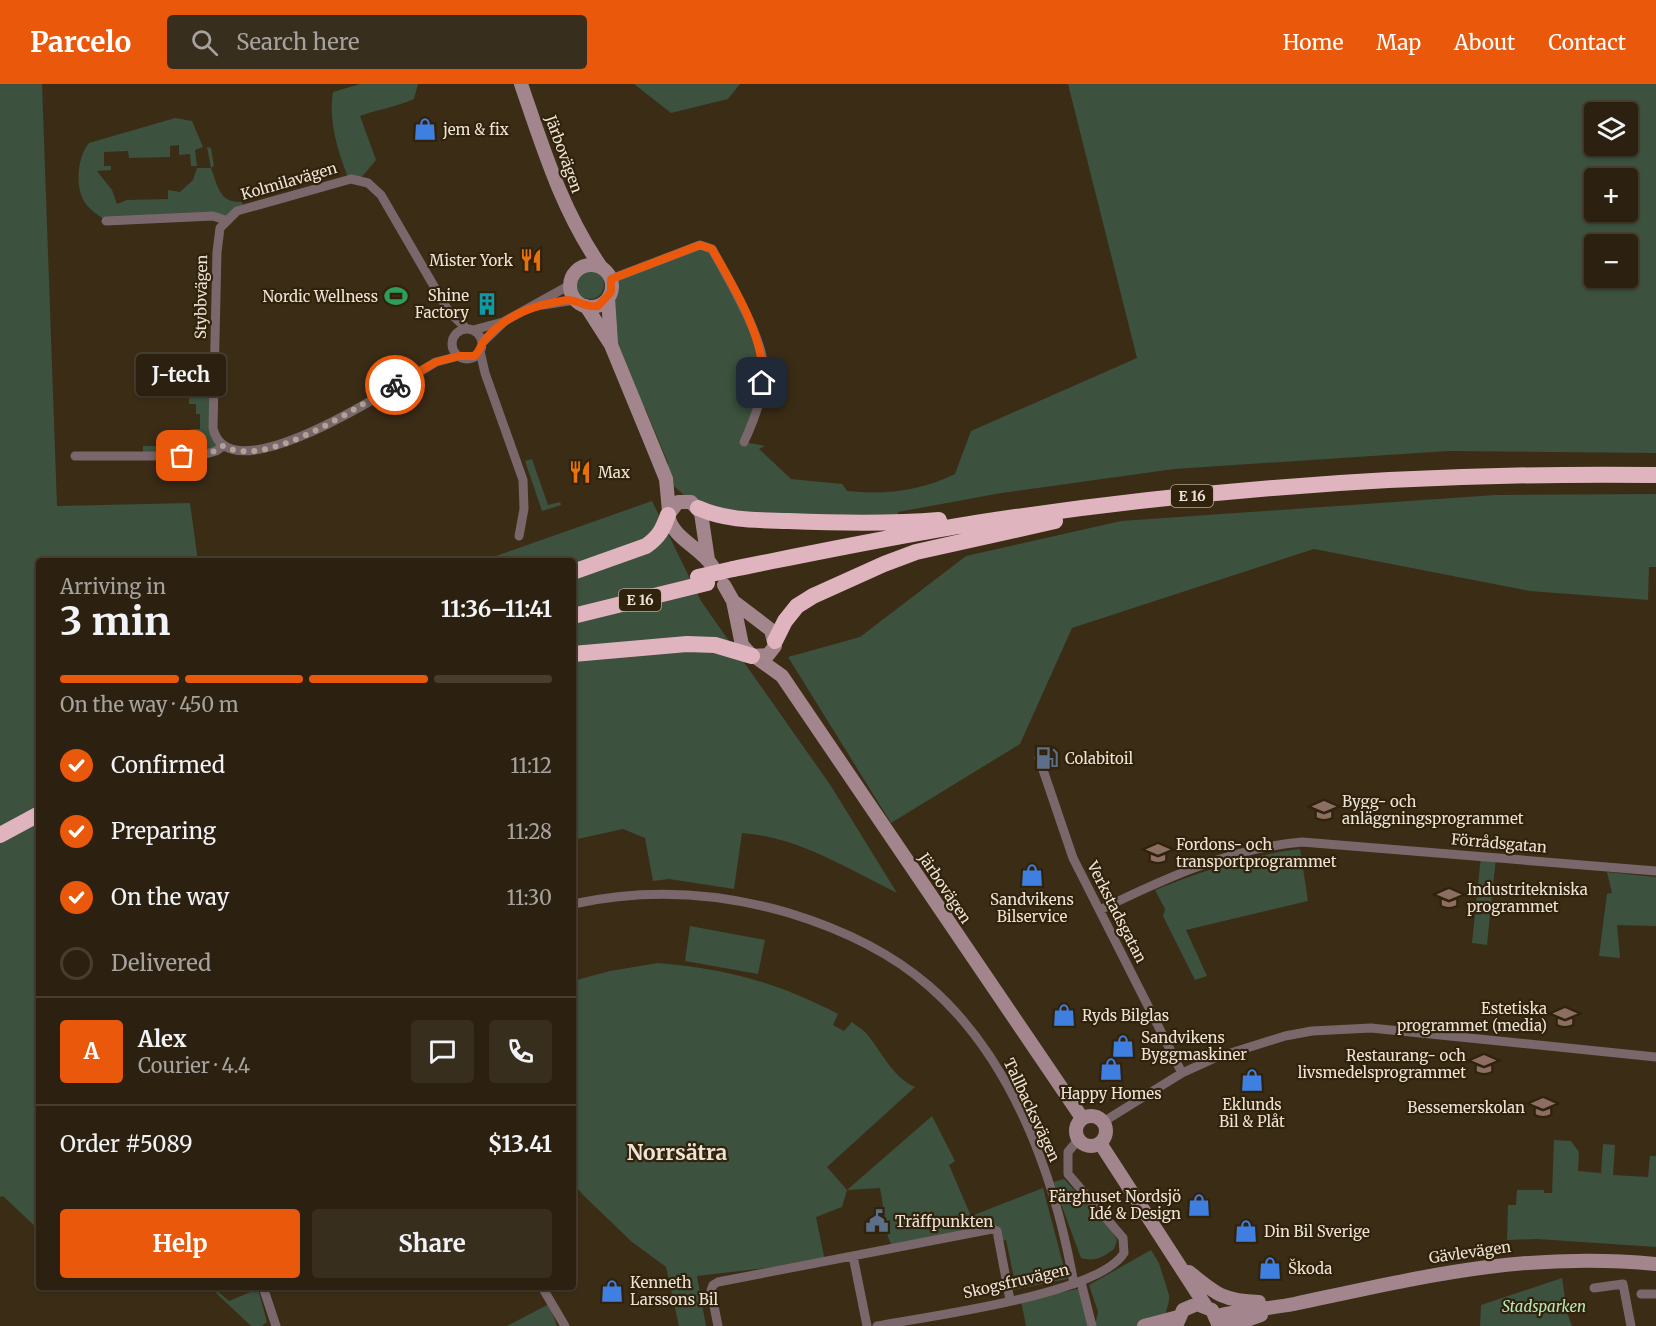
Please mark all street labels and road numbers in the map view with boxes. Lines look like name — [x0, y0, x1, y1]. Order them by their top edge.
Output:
street label: Järbovägen — [541, 112, 587, 195]
street label: Kolmilavägen — [239, 158, 339, 204]
street label: Stybbvägen — [191, 255, 211, 339]
road number: E 16 — [1171, 485, 1213, 507]
road number: E 16 — [619, 589, 661, 611]
street label: Förrådsgatan — [1450, 829, 1548, 857]
street label: Järbovägen — [914, 848, 976, 927]
street label: Verkstadsgatan — [1083, 857, 1151, 966]
street label: Tallbacksvägen — [1000, 1055, 1064, 1165]
street label: Gävlevägen — [1428, 1237, 1512, 1267]
street label: Skogsfruvägen — [961, 1260, 1071, 1302]

